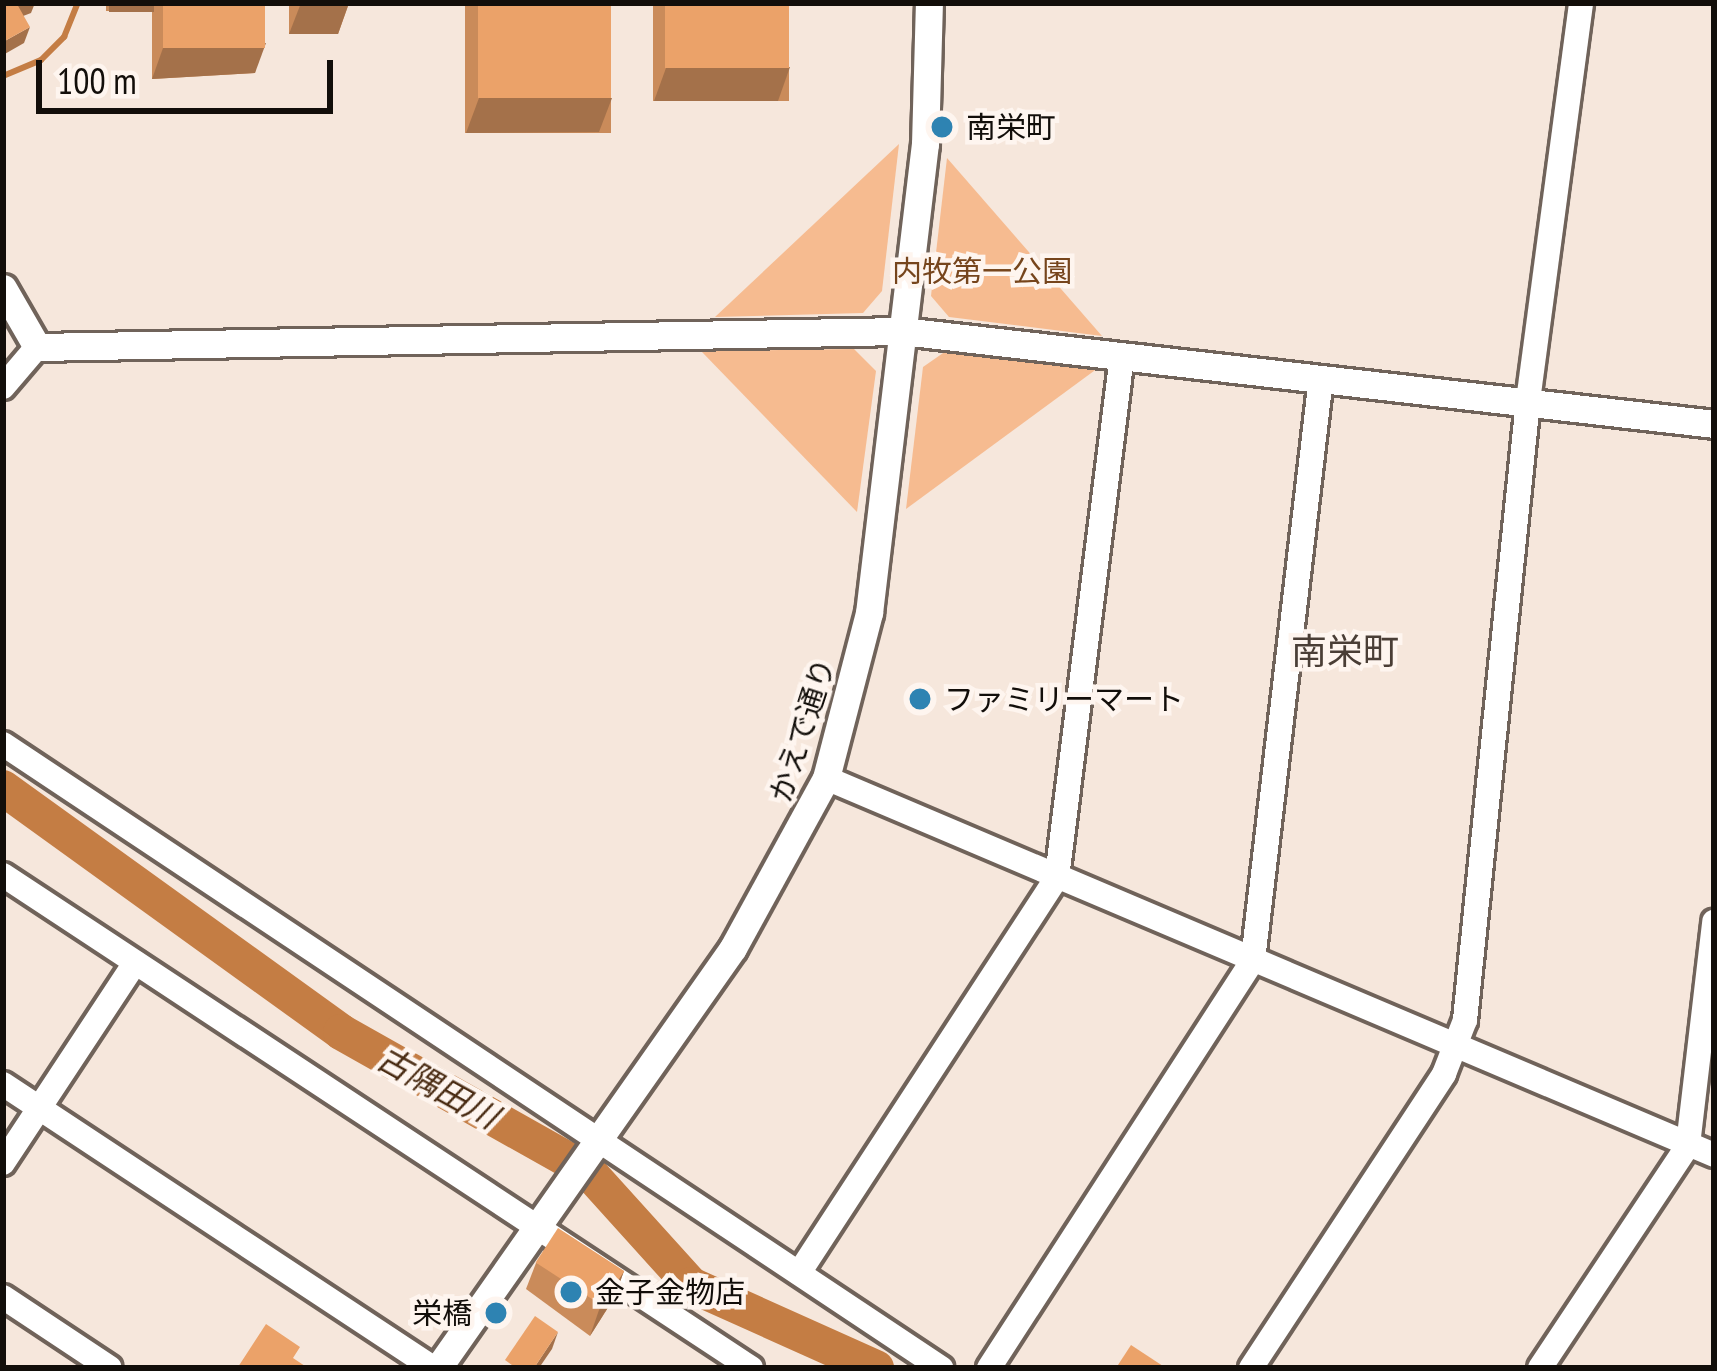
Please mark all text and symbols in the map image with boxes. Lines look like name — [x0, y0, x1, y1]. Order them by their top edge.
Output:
scale bar — [42, 36, 339, 110]
text: 100 m — [57, 57, 137, 104]
place label: 南栄町 — [966, 109, 1056, 145]
marker: 南栄町 — [929, 114, 955, 140]
park label: 内牧第一公園 — [892, 253, 1072, 289]
district label: 南栄町 — [1291, 629, 1399, 673]
street label: かえで通り — [762, 653, 842, 807]
place label: ファミリーマート — [944, 681, 1184, 717]
marker: ファミリーマート — [907, 686, 933, 712]
water label: 古隅田川 — [371, 1038, 505, 1136]
place label: 金子金物店 — [595, 1274, 745, 1310]
marker: 金子金物店 — [558, 1279, 584, 1305]
place label: 栄橋 — [412, 1295, 472, 1331]
marker: 栄橋 — [483, 1300, 509, 1326]

